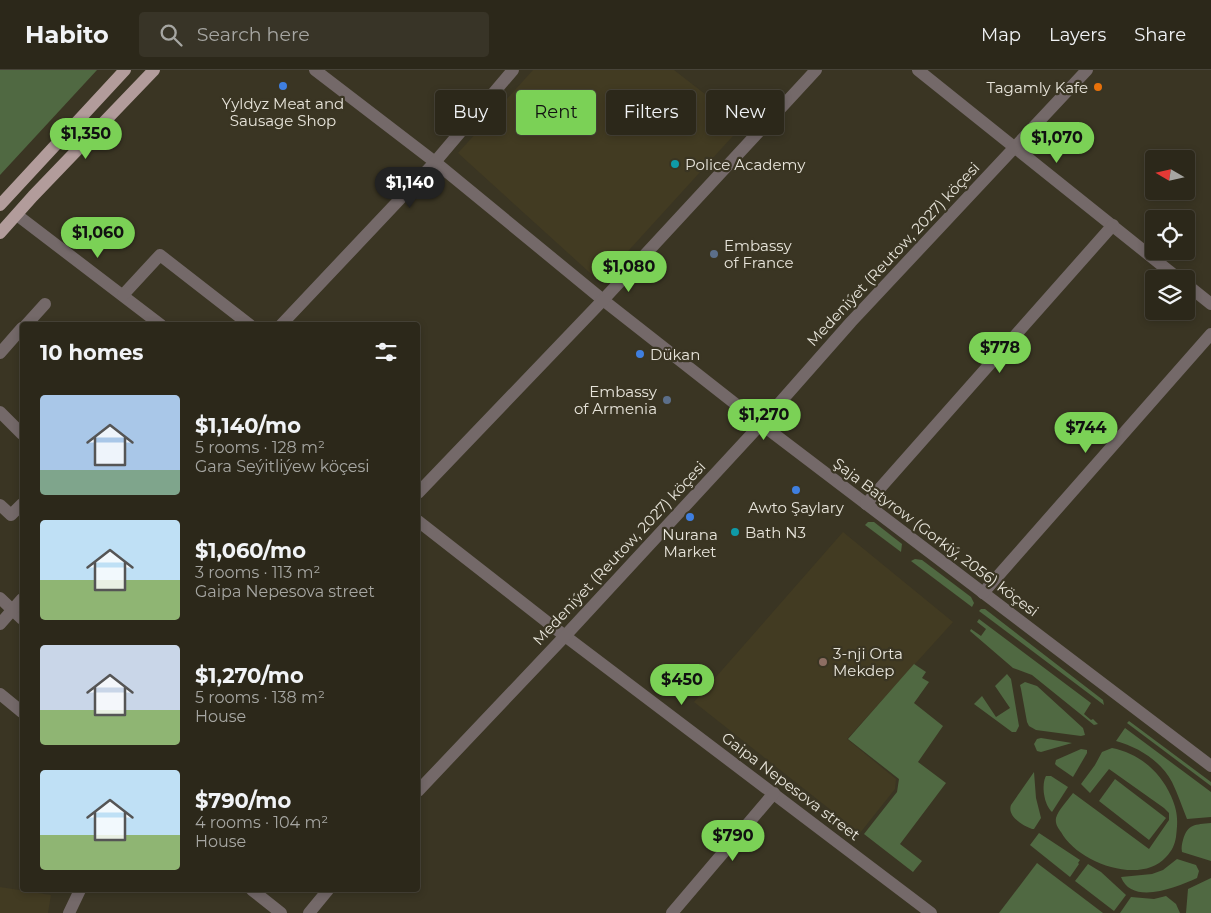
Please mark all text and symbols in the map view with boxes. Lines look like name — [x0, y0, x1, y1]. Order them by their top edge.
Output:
search box — [139, 12, 489, 57]
text: Habito — [25, 20, 109, 49]
icon: search — [157, 21, 185, 49]
text: Search here — [197, 23, 310, 46]
text: Map — [981, 24, 1021, 46]
text: Layers — [1049, 24, 1106, 46]
text: Share — [1134, 24, 1186, 46]
place label: Tagamly Kafe — [987, 78, 1088, 97]
marker: Yyldyz Meat and Sausage Shop — [277, 80, 289, 92]
marker: Tagamly Kafe — [1092, 81, 1104, 93]
chip: Buy — [435, 90, 506, 135]
chip: Rent — [516, 90, 596, 135]
chip: Filters — [606, 90, 696, 135]
chip: New — [706, 90, 784, 135]
place label: Yyldyz Meat and Sausage Shop — [222, 94, 344, 130]
pin: $1,350 — [45, 118, 127, 160]
pin: $1,070 — [1016, 122, 1098, 164]
text: $1,350 — [61, 124, 111, 143]
text: $1,070 — [1031, 128, 1083, 147]
north arrow — [1145, 150, 1195, 200]
map controls — [1145, 150, 1195, 320]
place label: Police Academy — [685, 155, 806, 174]
marker: Police Academy — [669, 158, 681, 170]
street label: Medeniýet (Reutow, 2027) köçesi — [803, 158, 983, 350]
pin: $1,140 — [369, 166, 451, 209]
text: $1,140 — [386, 173, 434, 192]
button: locate — [1145, 210, 1195, 260]
pin: $1,060 — [57, 216, 139, 259]
text: $1,060 — [72, 223, 124, 242]
place label: Embassy of France — [724, 236, 794, 272]
marker: Embassy of France — [708, 248, 720, 260]
pin: $1,080 — [588, 250, 670, 293]
text: $1,080 — [603, 257, 655, 276]
button: layers — [1145, 270, 1195, 320]
pin: $778 — [970, 332, 1030, 374]
icon: filters — [372, 338, 400, 366]
text: $778 — [980, 338, 1020, 357]
text: 10 homes — [40, 340, 143, 365]
place label: Dükan — [650, 345, 700, 364]
marker: Dükan — [634, 348, 646, 360]
place label: Embassy of Armenia — [574, 382, 658, 418]
marker: Embassy of Armenia — [661, 394, 673, 406]
pin: $1,270 — [723, 398, 805, 441]
text: $1,270 — [739, 405, 789, 424]
pin: $744 — [1056, 412, 1116, 454]
text: $1,140/mo — [195, 413, 301, 438]
icon: home — [80, 415, 140, 475]
text: $744 — [1066, 418, 1106, 437]
text: 5 rooms · 128 m² — [195, 438, 325, 457]
street label: Şaja Batyrow (Gorkiý, 2056) köçesi — [830, 454, 1042, 620]
text: Gara Seýitliýew köçesi — [195, 457, 370, 476]
street label: Medeniýet (Reutow, 2027) köçesi — [529, 457, 709, 649]
marker: Awto Şaylary — [790, 484, 802, 496]
place label: Awto Şaylary — [748, 498, 845, 517]
marker: Nurana Market — [684, 511, 696, 523]
place label: Bath N3 — [745, 523, 806, 542]
place label: Nurana Market — [662, 525, 718, 561]
marker: Bath N3 — [729, 526, 741, 538]
text: $1,060/mo — [195, 538, 306, 563]
icon: home — [80, 540, 140, 600]
text: 3 rooms · 113 m² — [195, 563, 320, 582]
text: Gaipa Nepesova street — [195, 582, 375, 601]
place label: 3-nji Orta Mekdep — [833, 644, 903, 680]
marker: 3-nji Orta Mekdep — [817, 656, 829, 668]
text: $1,270/mo — [195, 663, 304, 688]
pin: $450 — [652, 664, 712, 706]
icon: home — [80, 665, 140, 725]
text: $450 — [661, 670, 703, 689]
text: 5 rooms · 138 m² — [195, 688, 325, 707]
text: House — [195, 707, 246, 726]
street label: Gaipa Nepesova street — [718, 728, 864, 844]
text: $790/mo — [195, 788, 291, 813]
icon: home — [80, 790, 140, 850]
text: 4 rooms · 104 m² — [195, 813, 328, 832]
pin: $790 — [703, 820, 763, 862]
text: $790 — [712, 826, 754, 845]
text: House — [195, 832, 246, 851]

